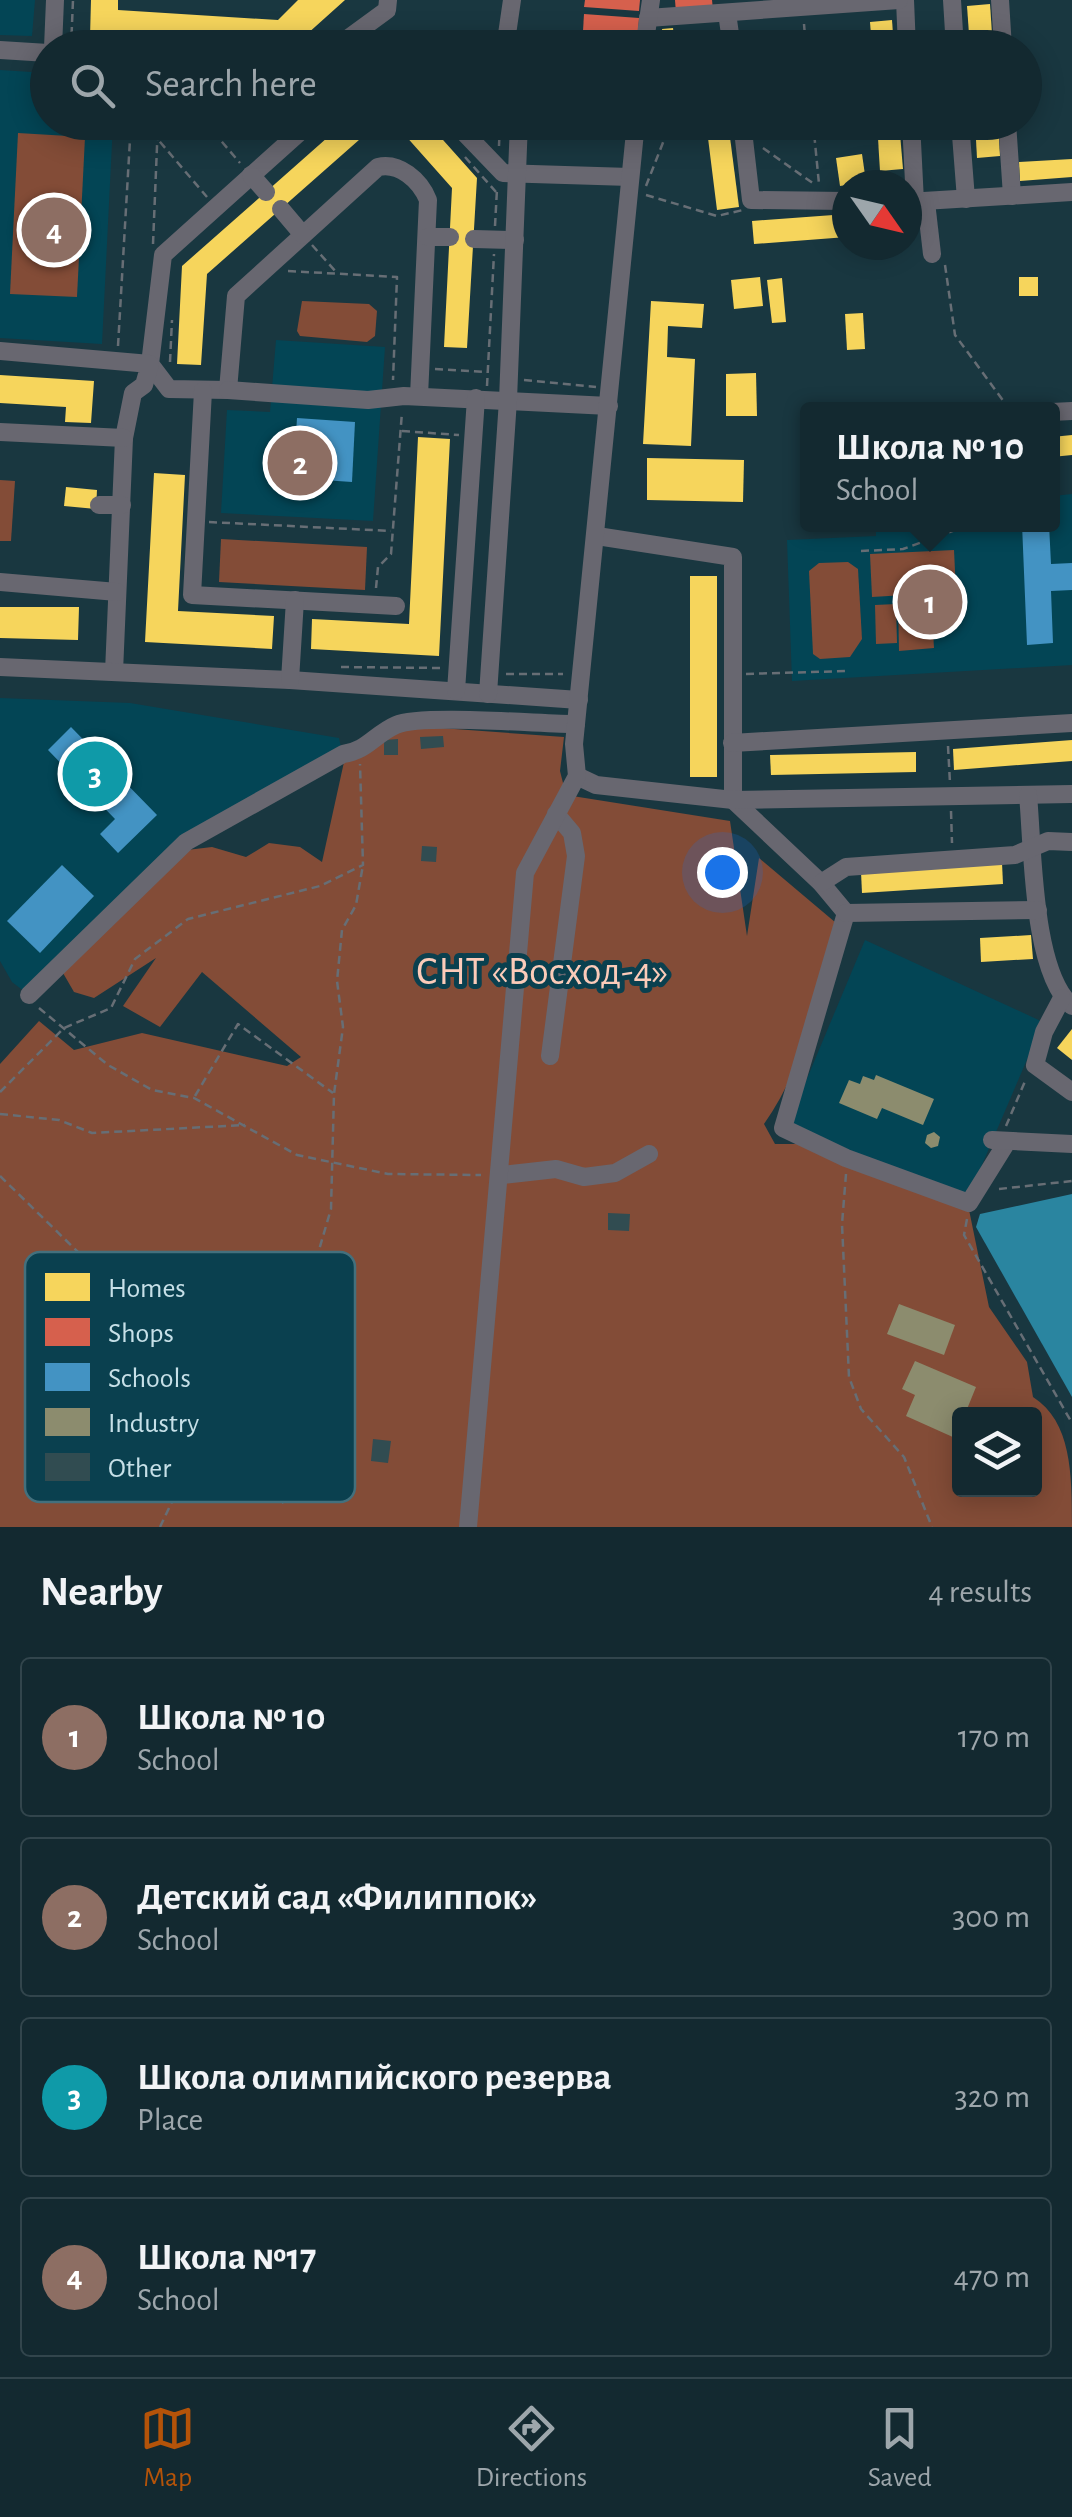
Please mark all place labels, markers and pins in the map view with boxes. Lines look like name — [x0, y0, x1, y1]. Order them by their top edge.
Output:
pin: 4 — [22, 192, 86, 268]
pin: 2 — [268, 426, 332, 500]
pin: 1 — [898, 564, 962, 640]
pin: 3 — [62, 736, 128, 812]

